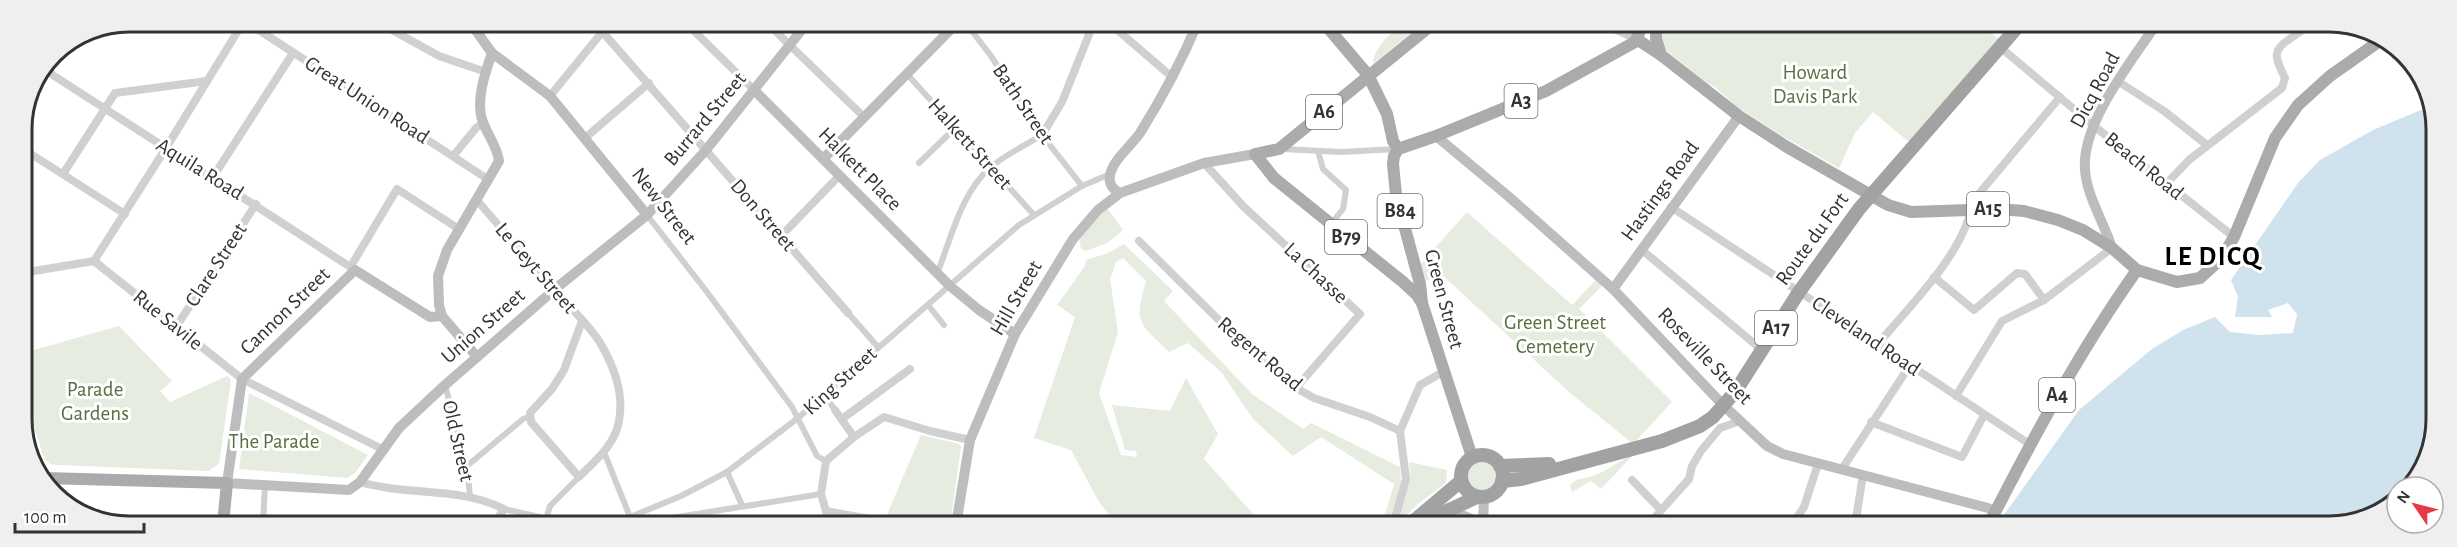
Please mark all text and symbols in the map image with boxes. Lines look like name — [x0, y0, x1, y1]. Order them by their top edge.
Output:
street label: Dicq Road — [2066, 48, 2124, 131]
street label: Great Union Road — [301, 52, 433, 148]
street label: Bath Street — [989, 60, 1057, 148]
park label: Howard Davis Park — [1773, 62, 1858, 107]
street label: Burrard Street — [660, 68, 750, 170]
road number: A3 — [1504, 84, 1538, 118]
street label: Halkett Street — [924, 95, 1016, 194]
road number: A6 — [1306, 95, 1342, 129]
street label: Halkett Place — [814, 123, 906, 215]
street label: Beach Road — [2101, 128, 2187, 204]
street label: Aquila Road — [153, 134, 247, 204]
street label: Hastings Road — [1617, 137, 1703, 245]
street label: New Street — [628, 164, 700, 248]
street label: Don Street — [726, 175, 800, 255]
street label: Route du Fort — [1772, 189, 1853, 289]
road number: A15 — [1967, 192, 2009, 226]
road number: B84 — [1378, 194, 1422, 228]
street label: Clare Street — [181, 219, 251, 311]
street label: Le Geyt Street — [491, 219, 581, 317]
road number: B79 — [1325, 220, 1367, 254]
street label: La Chasse — [1280, 238, 1352, 308]
district label: LE DICQ — [2165, 243, 2262, 271]
street label: Green Street — [1421, 247, 1467, 351]
street label: Hill Street — [986, 257, 1046, 339]
street label: Cannon Street — [236, 263, 334, 359]
street label: Union Street — [437, 284, 529, 368]
street label: Rue Savile — [129, 286, 207, 354]
street label: Cleveland Road — [1808, 292, 1924, 380]
street label: Roseville Street — [1654, 304, 1756, 409]
road number: A17 — [1755, 311, 1797, 345]
park label: Green Street Cemetery — [1504, 312, 1606, 357]
street label: Regent Road — [1214, 313, 1306, 395]
street label: King Street — [799, 343, 881, 419]
road number: A4 — [2039, 378, 2075, 412]
park label: Parade Gardens — [61, 379, 129, 424]
street label: Old Street — [439, 399, 478, 484]
park label: The Parade — [229, 431, 319, 452]
north arrow — [2385, 475, 2445, 535]
text: N — [2394, 488, 2413, 506]
scale bar — [15, 496, 144, 534]
text: 100 m — [24, 509, 67, 527]

